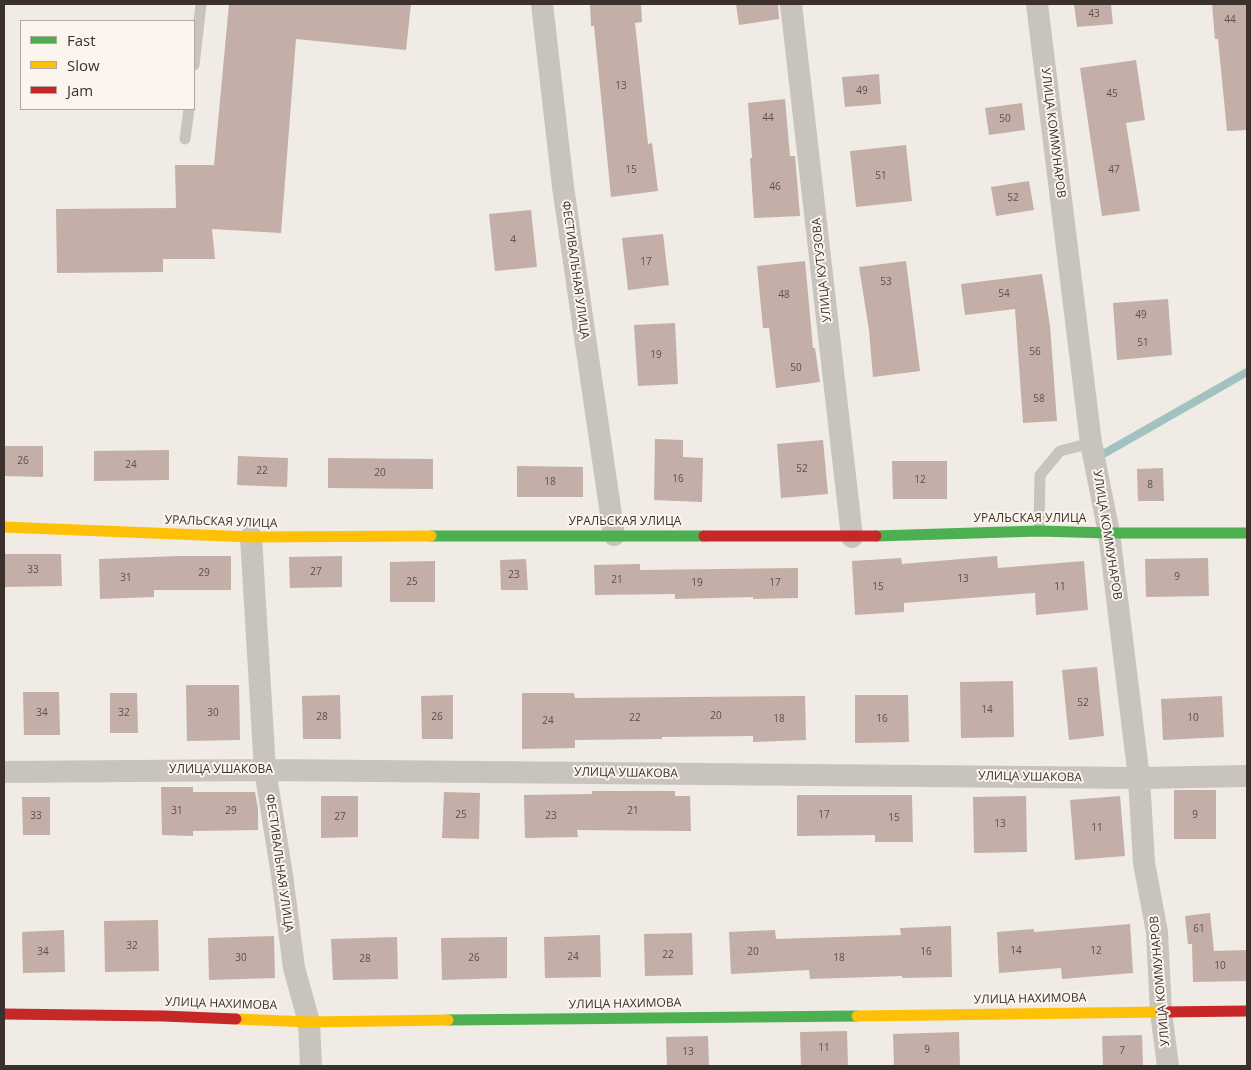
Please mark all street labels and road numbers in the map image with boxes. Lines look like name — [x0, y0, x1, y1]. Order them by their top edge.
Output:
street label: УЛИЦА КОММУНАРОВ — [1038, 67, 1068, 199]
street label: ФЕСТИВАЛЬНАЯ УЛИЦА — [558, 200, 592, 340]
street label: УЛИЦА КУТУЗОВА — [809, 217, 835, 323]
street label: УЛИЦА КОММУНАРОВ — [1090, 469, 1124, 601]
street label: УРАЛЬСКАЯ УЛИЦА — [974, 512, 1086, 526]
street label: УРАЛЬСКАЯ УЛИЦА — [164, 513, 278, 531]
street label: УРАЛЬСКАЯ УЛИЦА — [569, 515, 681, 529]
street label: УЛИЦА УШАКОВА — [169, 763, 273, 777]
street label: УЛИЦА УШАКОВА — [574, 765, 678, 781]
street label: УЛИЦА УШАКОВА — [978, 769, 1082, 785]
street label: ФЕСТИВАЛЬНАЯ УЛИЦА — [262, 793, 296, 933]
street label: УЛИЦА КОММУНАРОВ — [1147, 915, 1173, 1047]
street label: УЛИЦА НАХИМОВА — [974, 991, 1086, 1007]
street label: УЛИЦА НАХИМОВА — [165, 995, 277, 1013]
street label: УЛИЦА НАХИМОВА — [569, 996, 681, 1012]

